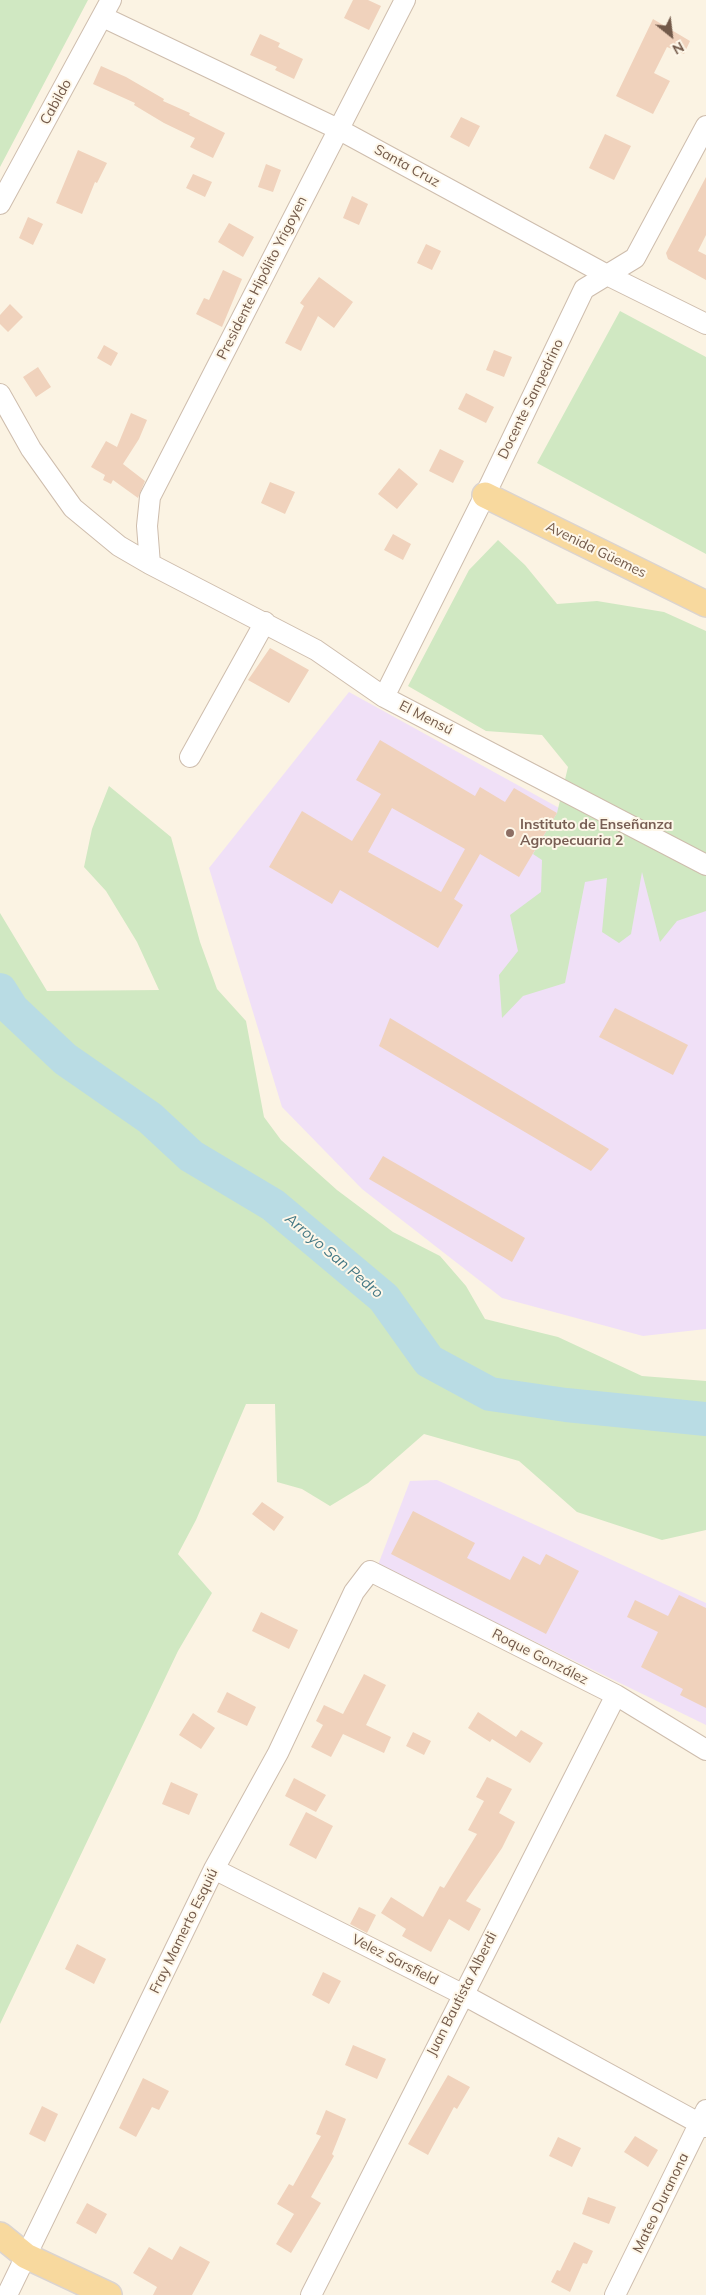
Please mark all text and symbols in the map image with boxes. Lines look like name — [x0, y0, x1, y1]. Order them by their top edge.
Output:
north arrow — [646, 10, 696, 60]
text: N — [669, 38, 687, 59]
street label: Cabildo — [37, 76, 75, 128]
street label: Santa Cruz — [371, 141, 443, 191]
street label: Presidente Hipólito Yrigoyen — [213, 194, 311, 362]
street label: Docente Sanpedrino — [495, 336, 567, 462]
street label: Avenida Güemes — [543, 518, 649, 582]
street label: El Mensú — [396, 697, 456, 739]
place label: Instituto de Enseñanza Agropecuaria 2 — [520, 817, 673, 850]
marker: Instituto de Enseñanza Agropecuaria 2 — [504, 827, 516, 839]
water label: Arroyo San Pedro — [281, 1210, 387, 1302]
street label: Roque González — [489, 1626, 591, 1688]
street label: Fray Mamerto Esquiú — [146, 1866, 222, 1996]
street label: Juan Bautista Alberdi — [423, 1929, 501, 2059]
street label: Velez Sarsfield — [349, 1931, 441, 1989]
street label: Mateo Duranona — [630, 2150, 692, 2256]

